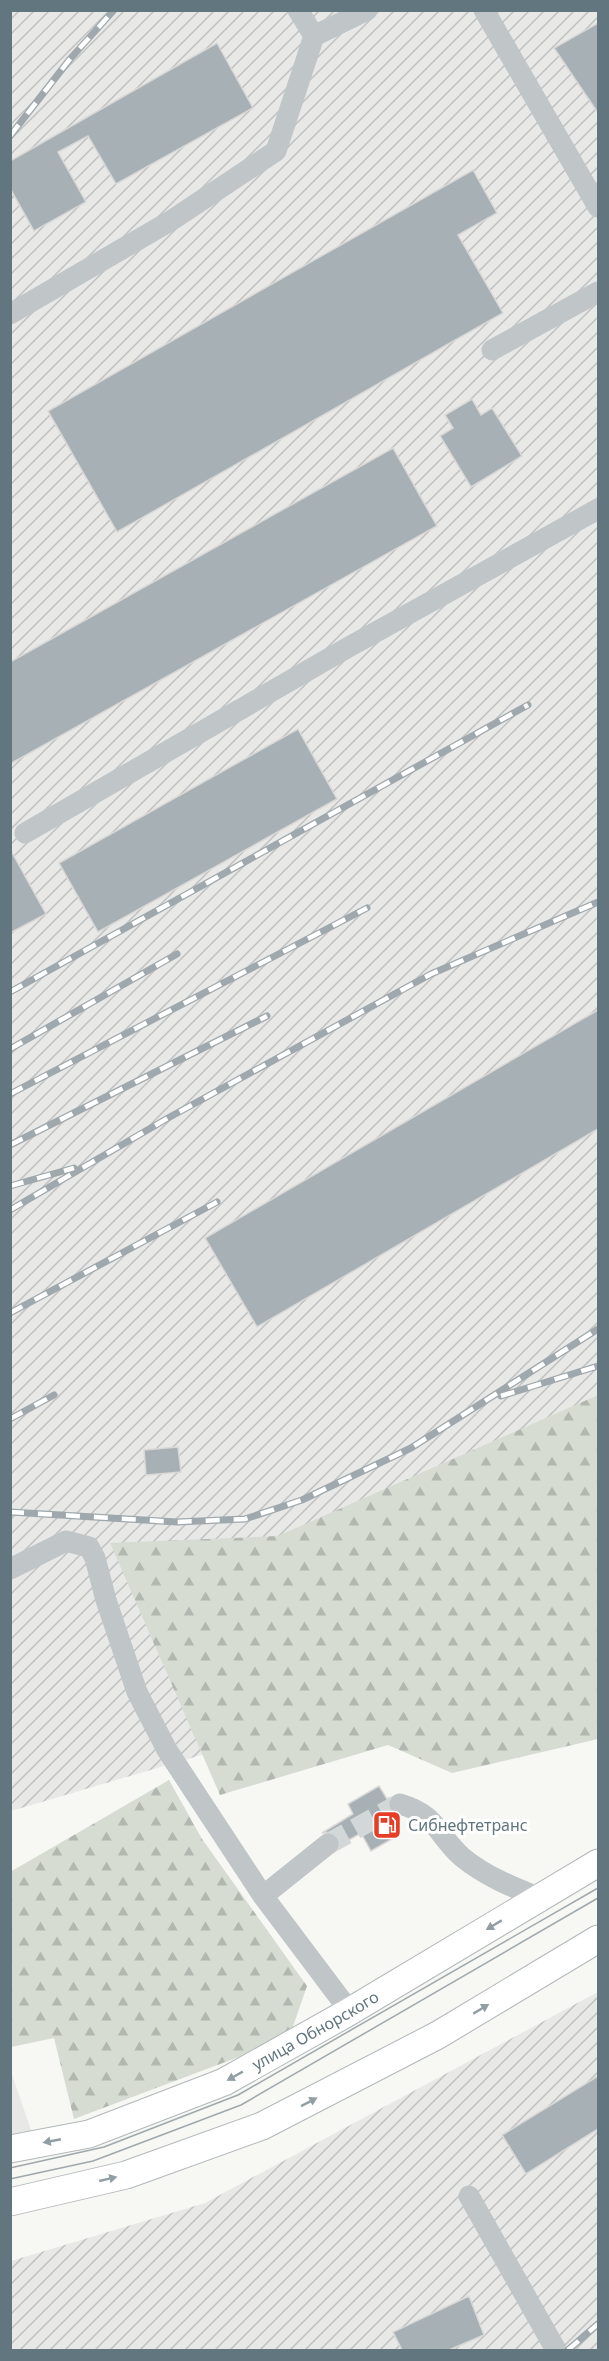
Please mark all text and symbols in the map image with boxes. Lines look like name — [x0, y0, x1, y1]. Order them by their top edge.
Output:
fuel station icon: Сибнефтетранс — [371, 1809, 403, 1841]
place label: Сибнефтетранс — [408, 1814, 528, 1836]
one-way arrow — [486, 1920, 502, 1931]
street label: улица Обнорского — [248, 1986, 383, 2075]
one-way arrow — [473, 2004, 489, 2015]
one-way arrow — [226, 2071, 243, 2081]
one-way arrow — [301, 2097, 318, 2106]
one-way arrow — [42, 2137, 61, 2146]
one-way arrow — [99, 2174, 118, 2183]

